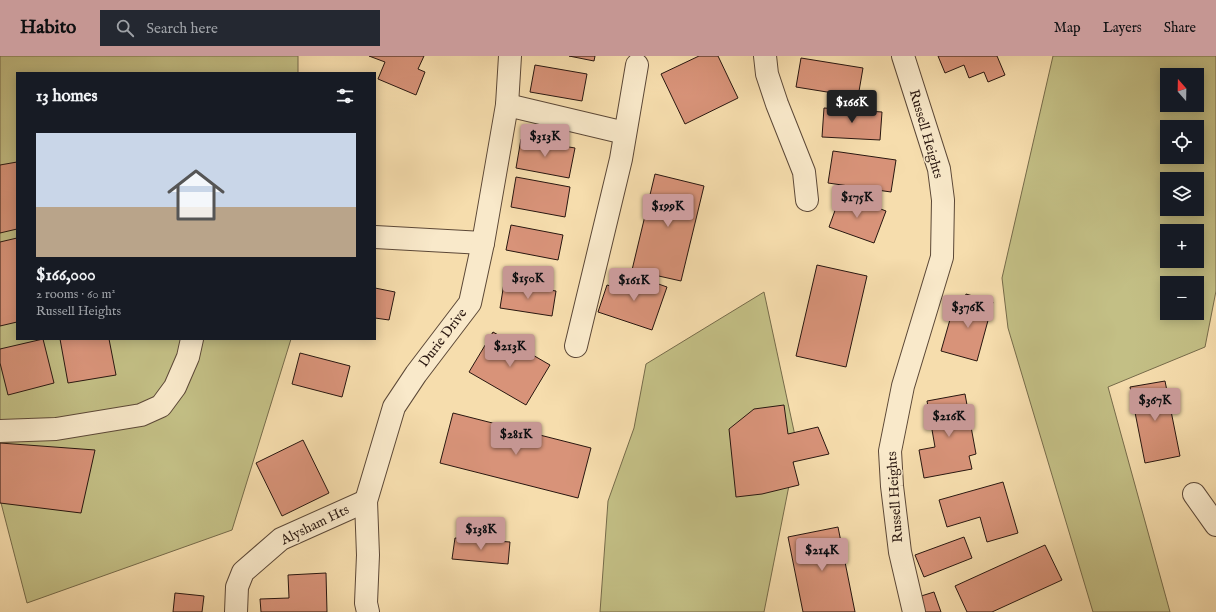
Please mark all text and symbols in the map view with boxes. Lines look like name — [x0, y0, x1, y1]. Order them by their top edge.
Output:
search box — [100, 10, 380, 46]
text: Habito — [20, 16, 76, 40]
icon: search — [114, 17, 136, 39]
text: Search here — [146, 19, 218, 38]
text: Map — [1054, 19, 1081, 37]
text: Layers — [1103, 19, 1142, 37]
text: Share — [1164, 19, 1196, 37]
north arrow — [1160, 68, 1204, 112]
map controls — [1160, 68, 1204, 320]
icon: filters — [334, 85, 356, 107]
text: 13 homes — [36, 86, 97, 107]
street label: Russell Heights — [905, 88, 947, 181]
pin: $166K — [824, 90, 880, 124]
text: $166K — [836, 94, 868, 111]
button: locate — [1160, 120, 1204, 164]
pin: $313K — [517, 124, 573, 158]
text: $313K — [529, 128, 561, 145]
icon: home — [160, 159, 232, 231]
button: layers — [1160, 172, 1204, 216]
pin: $175K — [829, 185, 885, 219]
text: $175K — [841, 189, 873, 206]
pin: $199K — [640, 194, 696, 228]
text: $199K — [652, 198, 684, 215]
button: + — [1160, 224, 1204, 268]
text: $166,000 — [36, 265, 96, 286]
pin: $150K — [500, 266, 556, 300]
pin: $161K — [606, 268, 662, 302]
text: $150K — [512, 270, 544, 287]
text: $161K — [618, 272, 650, 289]
button: − — [1160, 276, 1204, 320]
text: 2 rooms · 60 m² — [36, 286, 115, 303]
pin: $376K — [940, 295, 996, 329]
text: $376K — [951, 299, 985, 316]
text: Russell Heights — [36, 303, 121, 320]
street label: Durie Drive — [415, 304, 471, 371]
pin: $213K — [482, 334, 538, 368]
text: $213K — [494, 338, 526, 355]
pin: $367K — [1127, 388, 1183, 422]
text: $367K — [1138, 392, 1172, 409]
pin: $216K — [921, 404, 977, 438]
text: $216K — [932, 408, 966, 425]
pin: $281K — [488, 422, 544, 456]
text: $281K — [500, 426, 532, 443]
street label: Russell Heights — [883, 451, 907, 543]
street label: Alysham Hts — [277, 501, 352, 550]
pin: $138K — [453, 517, 509, 551]
text: $138K — [465, 521, 497, 538]
pin: $214K — [794, 538, 850, 572]
text: $214K — [805, 542, 839, 559]

